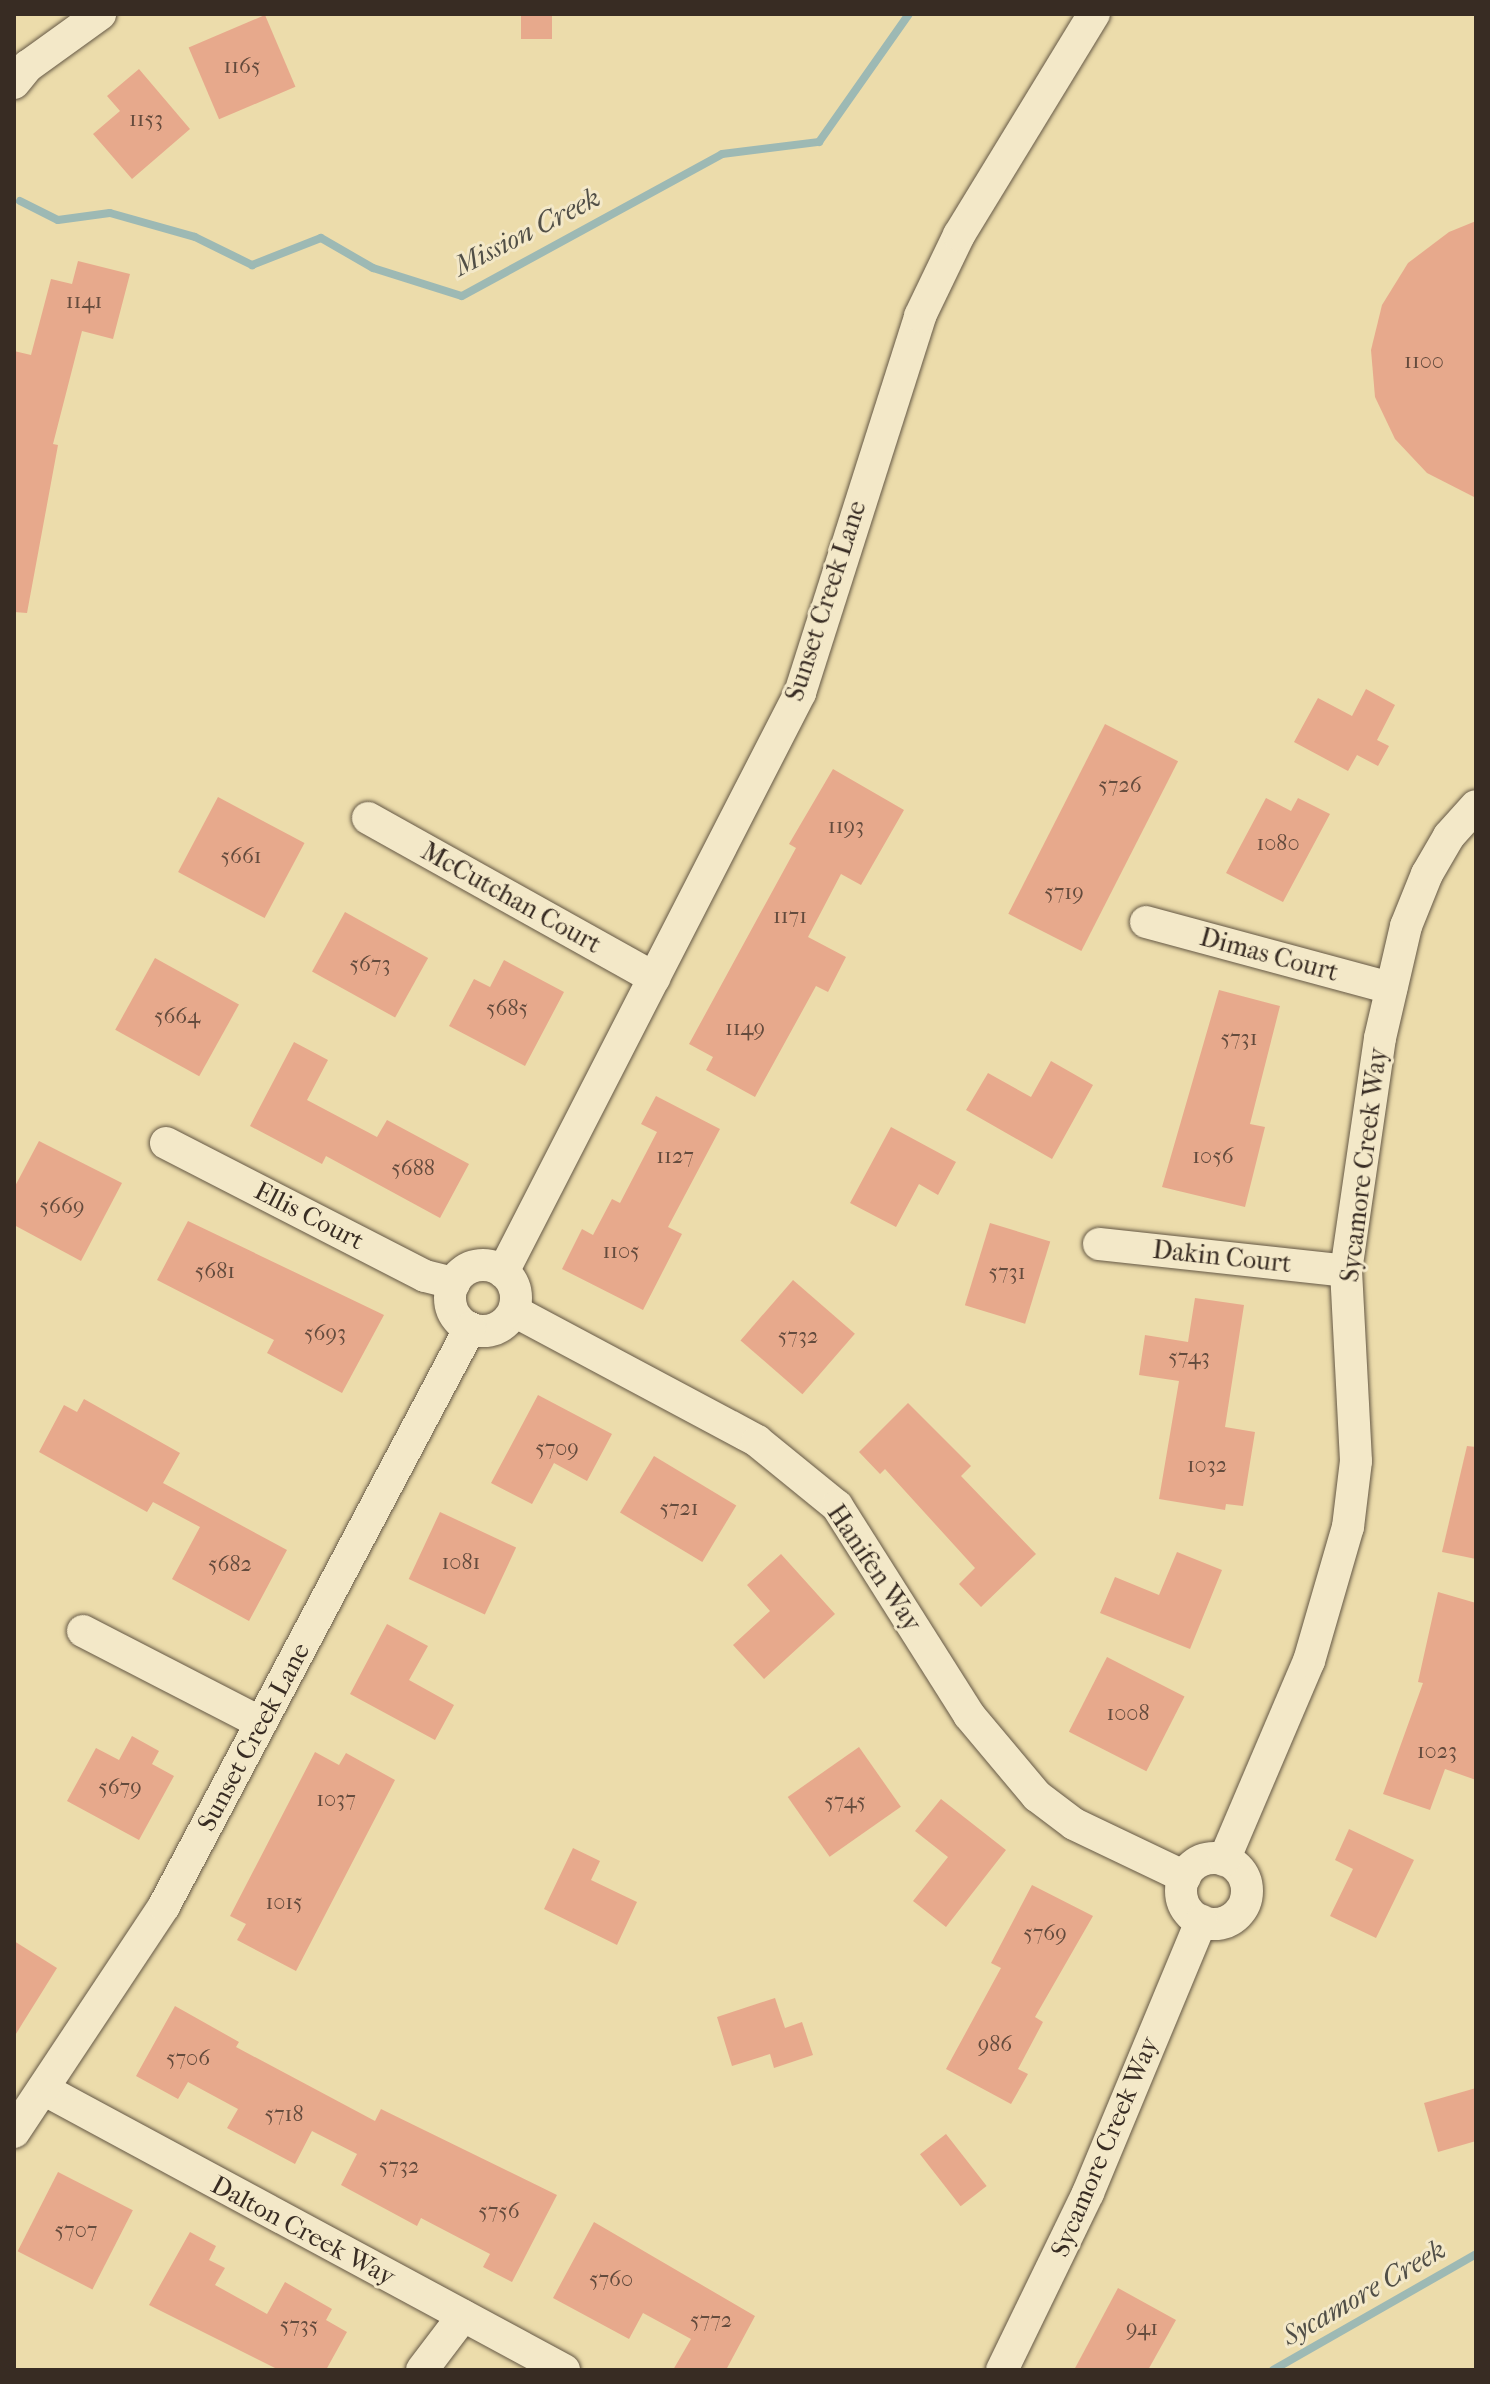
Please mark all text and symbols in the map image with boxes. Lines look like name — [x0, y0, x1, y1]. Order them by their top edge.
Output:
house number: 1165 — [223, 54, 261, 80]
house number: 1153 — [129, 107, 163, 133]
water label: Mission Creek — [448, 181, 606, 283]
house number: 1141 — [66, 289, 102, 315]
house number: 1100 — [1404, 349, 1444, 375]
street label: Sunset Creek Lane — [779, 497, 873, 705]
house number: 5726 — [1098, 773, 1142, 799]
house number: 1193 — [828, 814, 864, 840]
house number: 1080 — [1256, 831, 1300, 857]
street label: McCutchan Court — [416, 836, 606, 960]
house number: 5661 — [220, 844, 262, 870]
house number: 5719 — [1044, 880, 1084, 906]
house number: 1171 — [773, 904, 807, 930]
street label: Dimas Court — [1196, 922, 1342, 988]
house number: 5673 — [350, 952, 390, 978]
house number: 5685 — [486, 996, 528, 1022]
house number: 5664 — [154, 1004, 200, 1030]
house number: 1149 — [725, 1016, 765, 1042]
house number: 5731 — [1221, 1026, 1257, 1052]
street label: Sycamore Creek Way — [1334, 1046, 1394, 1284]
house number: 1127 — [656, 1144, 694, 1170]
house number: 1056 — [1192, 1144, 1234, 1170]
house number: 5688 — [391, 1156, 435, 1182]
street label: Ellis Court — [249, 1175, 369, 1257]
house number: 5669 — [40, 1194, 84, 1220]
street label: Dakin Court — [1151, 1234, 1293, 1280]
house number: 1105 — [602, 1239, 640, 1265]
house number: 5681 — [195, 1259, 235, 1285]
house number: 5731 — [989, 1260, 1025, 1286]
house number: 5693 — [304, 1321, 346, 1347]
house number: 5732 — [778, 1324, 818, 1350]
house number: 5743 — [1168, 1345, 1210, 1371]
house number: 5709 — [535, 1436, 579, 1462]
house number: 1032 — [1187, 1453, 1227, 1479]
house number: 5721 — [659, 1496, 699, 1522]
street label: Hanifen Way — [820, 1499, 928, 1637]
house number: 1081 — [442, 1550, 480, 1576]
house number: 5682 — [208, 1552, 252, 1578]
street label: Sunset Creek Lane — [191, 1637, 317, 1837]
house number: 1008 — [1106, 1701, 1150, 1727]
house number: 1023 — [1417, 1739, 1457, 1765]
house number: 5679 — [98, 1775, 142, 1801]
house number: 1037 — [316, 1787, 356, 1813]
house number: 5745 — [824, 1789, 866, 1815]
house number: 1015 — [265, 1890, 303, 1916]
house number: 5769 — [1023, 1921, 1067, 1947]
house number: 986 — [978, 2032, 1012, 2058]
street label: Sycamore Creek Way — [1045, 2032, 1165, 2262]
house number: 5706 — [166, 2046, 210, 2072]
house number: 5718 — [264, 2102, 304, 2128]
house number: 5732 — [379, 2154, 419, 2180]
street label: Dalton Creek Way — [206, 2169, 400, 2293]
house number: 5756 — [478, 2199, 520, 2225]
house number: 5707 — [55, 2218, 97, 2244]
water label: Sycamore Creek — [1276, 2233, 1452, 2353]
house number: 5760 — [589, 2267, 633, 2293]
house number: 5772 — [690, 2308, 732, 2334]
house number: 5735 — [280, 2313, 318, 2339]
house number: 941 — [1126, 2316, 1158, 2342]

